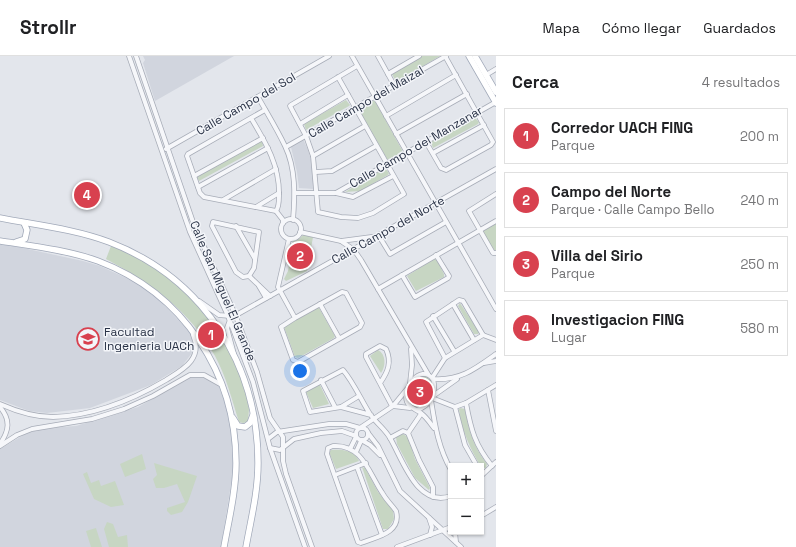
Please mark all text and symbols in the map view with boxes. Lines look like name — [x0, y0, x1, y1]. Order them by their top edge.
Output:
text: Strollr — [20, 15, 77, 40]
text: Mapa — [543, 19, 580, 37]
text: Cómo llegar — [602, 19, 681, 37]
text: Guardados — [703, 19, 776, 37]
street label: Calle Campo del Maizal — [305, 62, 427, 142]
street label: Calle Campo del Sol — [193, 69, 299, 139]
text: Cerca — [512, 71, 559, 93]
text: 4 resultados — [702, 74, 780, 91]
street label: Calle Campo del Manzanar — [347, 102, 486, 192]
text: Corredor UACH FING — [551, 118, 693, 137]
text: 1 — [523, 128, 529, 145]
text: 200 m — [740, 128, 779, 145]
text: Parque — [551, 137, 595, 154]
pin: 4 — [74, 180, 100, 210]
text: Campo del Norte — [551, 182, 671, 201]
street label: Calle Campo del Norte — [329, 192, 447, 268]
text: 2 — [522, 192, 530, 209]
text: 240 m — [741, 192, 779, 209]
text: Parque · Calle Campo Bello — [551, 201, 715, 218]
street label: Calle San Miguel El Grande — [186, 218, 260, 364]
pin: 2 — [287, 241, 313, 271]
text: Villa del Sirio — [551, 246, 643, 265]
text: 3 — [522, 256, 530, 273]
text: 250 m — [741, 256, 779, 273]
text: Parque — [551, 265, 595, 282]
text: Investigacion FING — [551, 310, 684, 329]
pin: 1 — [198, 320, 224, 350]
text: 4 — [522, 320, 530, 337]
text: 580 m — [740, 320, 779, 337]
place label: Facultad Ingenieria UACh — [104, 324, 194, 354]
school or university icon: Facultad Ingenieria UACh — [75, 326, 101, 352]
text: Lugar — [551, 329, 587, 346]
your location — [290, 361, 310, 381]
pin: 3 — [407, 377, 433, 407]
map controls — [448, 463, 484, 535]
button: + — [448, 463, 484, 499]
button: − — [448, 499, 484, 535]

